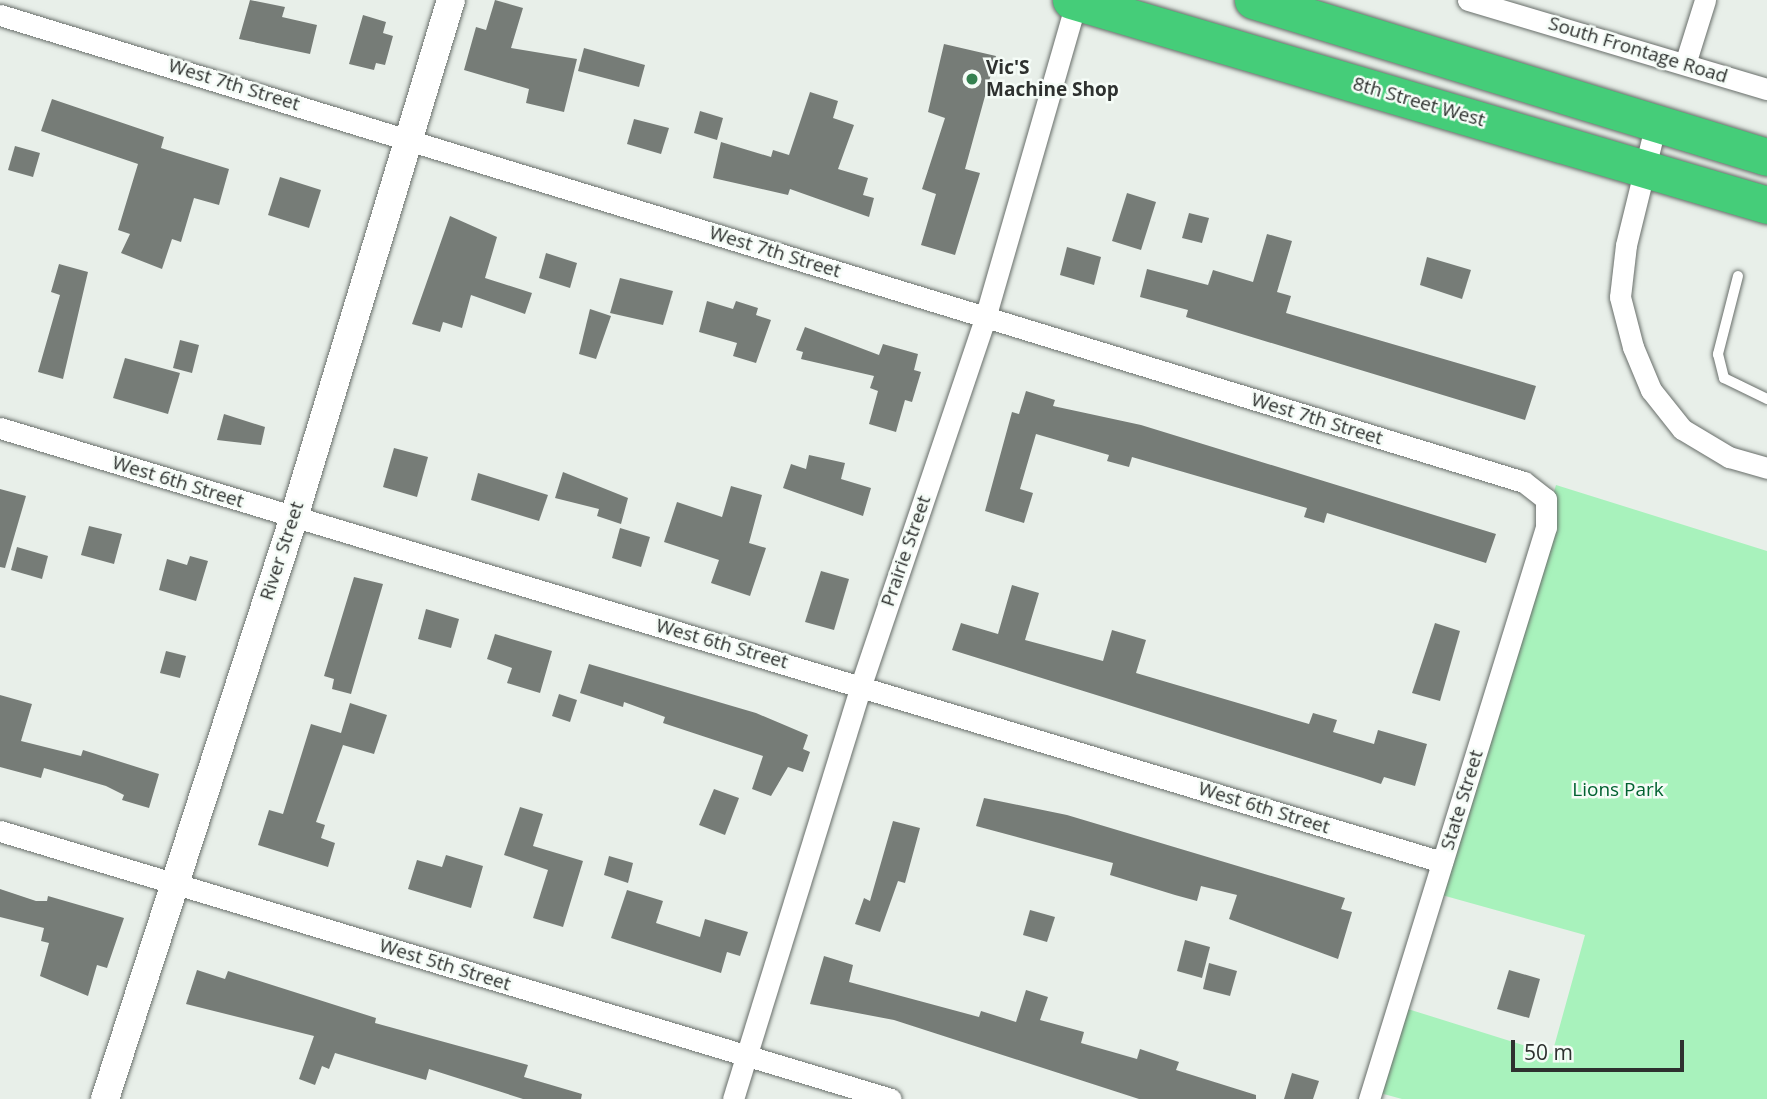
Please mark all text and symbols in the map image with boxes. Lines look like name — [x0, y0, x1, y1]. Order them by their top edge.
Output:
street label: South Frontage Road — [1546, 12, 1730, 88]
street label: West 7th Street — [166, 54, 302, 116]
place label: Vic'S Machine Shop — [986, 57, 1119, 101]
marker: Vic'S Machine Shop — [964, 71, 980, 87]
street label: 8th Street West — [1350, 72, 1488, 132]
street label: West 7th Street — [707, 221, 843, 283]
street label: West 7th Street — [1249, 388, 1385, 450]
street label: West 6th Street — [110, 451, 246, 513]
street label: Prairie Street — [876, 493, 936, 609]
street label: River Street — [255, 499, 309, 603]
street label: West 6th Street — [653, 614, 791, 674]
street label: State Street — [1436, 747, 1488, 853]
street label: West 6th Street — [1196, 777, 1332, 839]
park label: Lions Park — [1572, 779, 1664, 801]
street label: West 5th Street — [377, 934, 513, 996]
scale bar — [1515, 1026, 1688, 1070]
text: 50 m — [1524, 1038, 1573, 1066]

